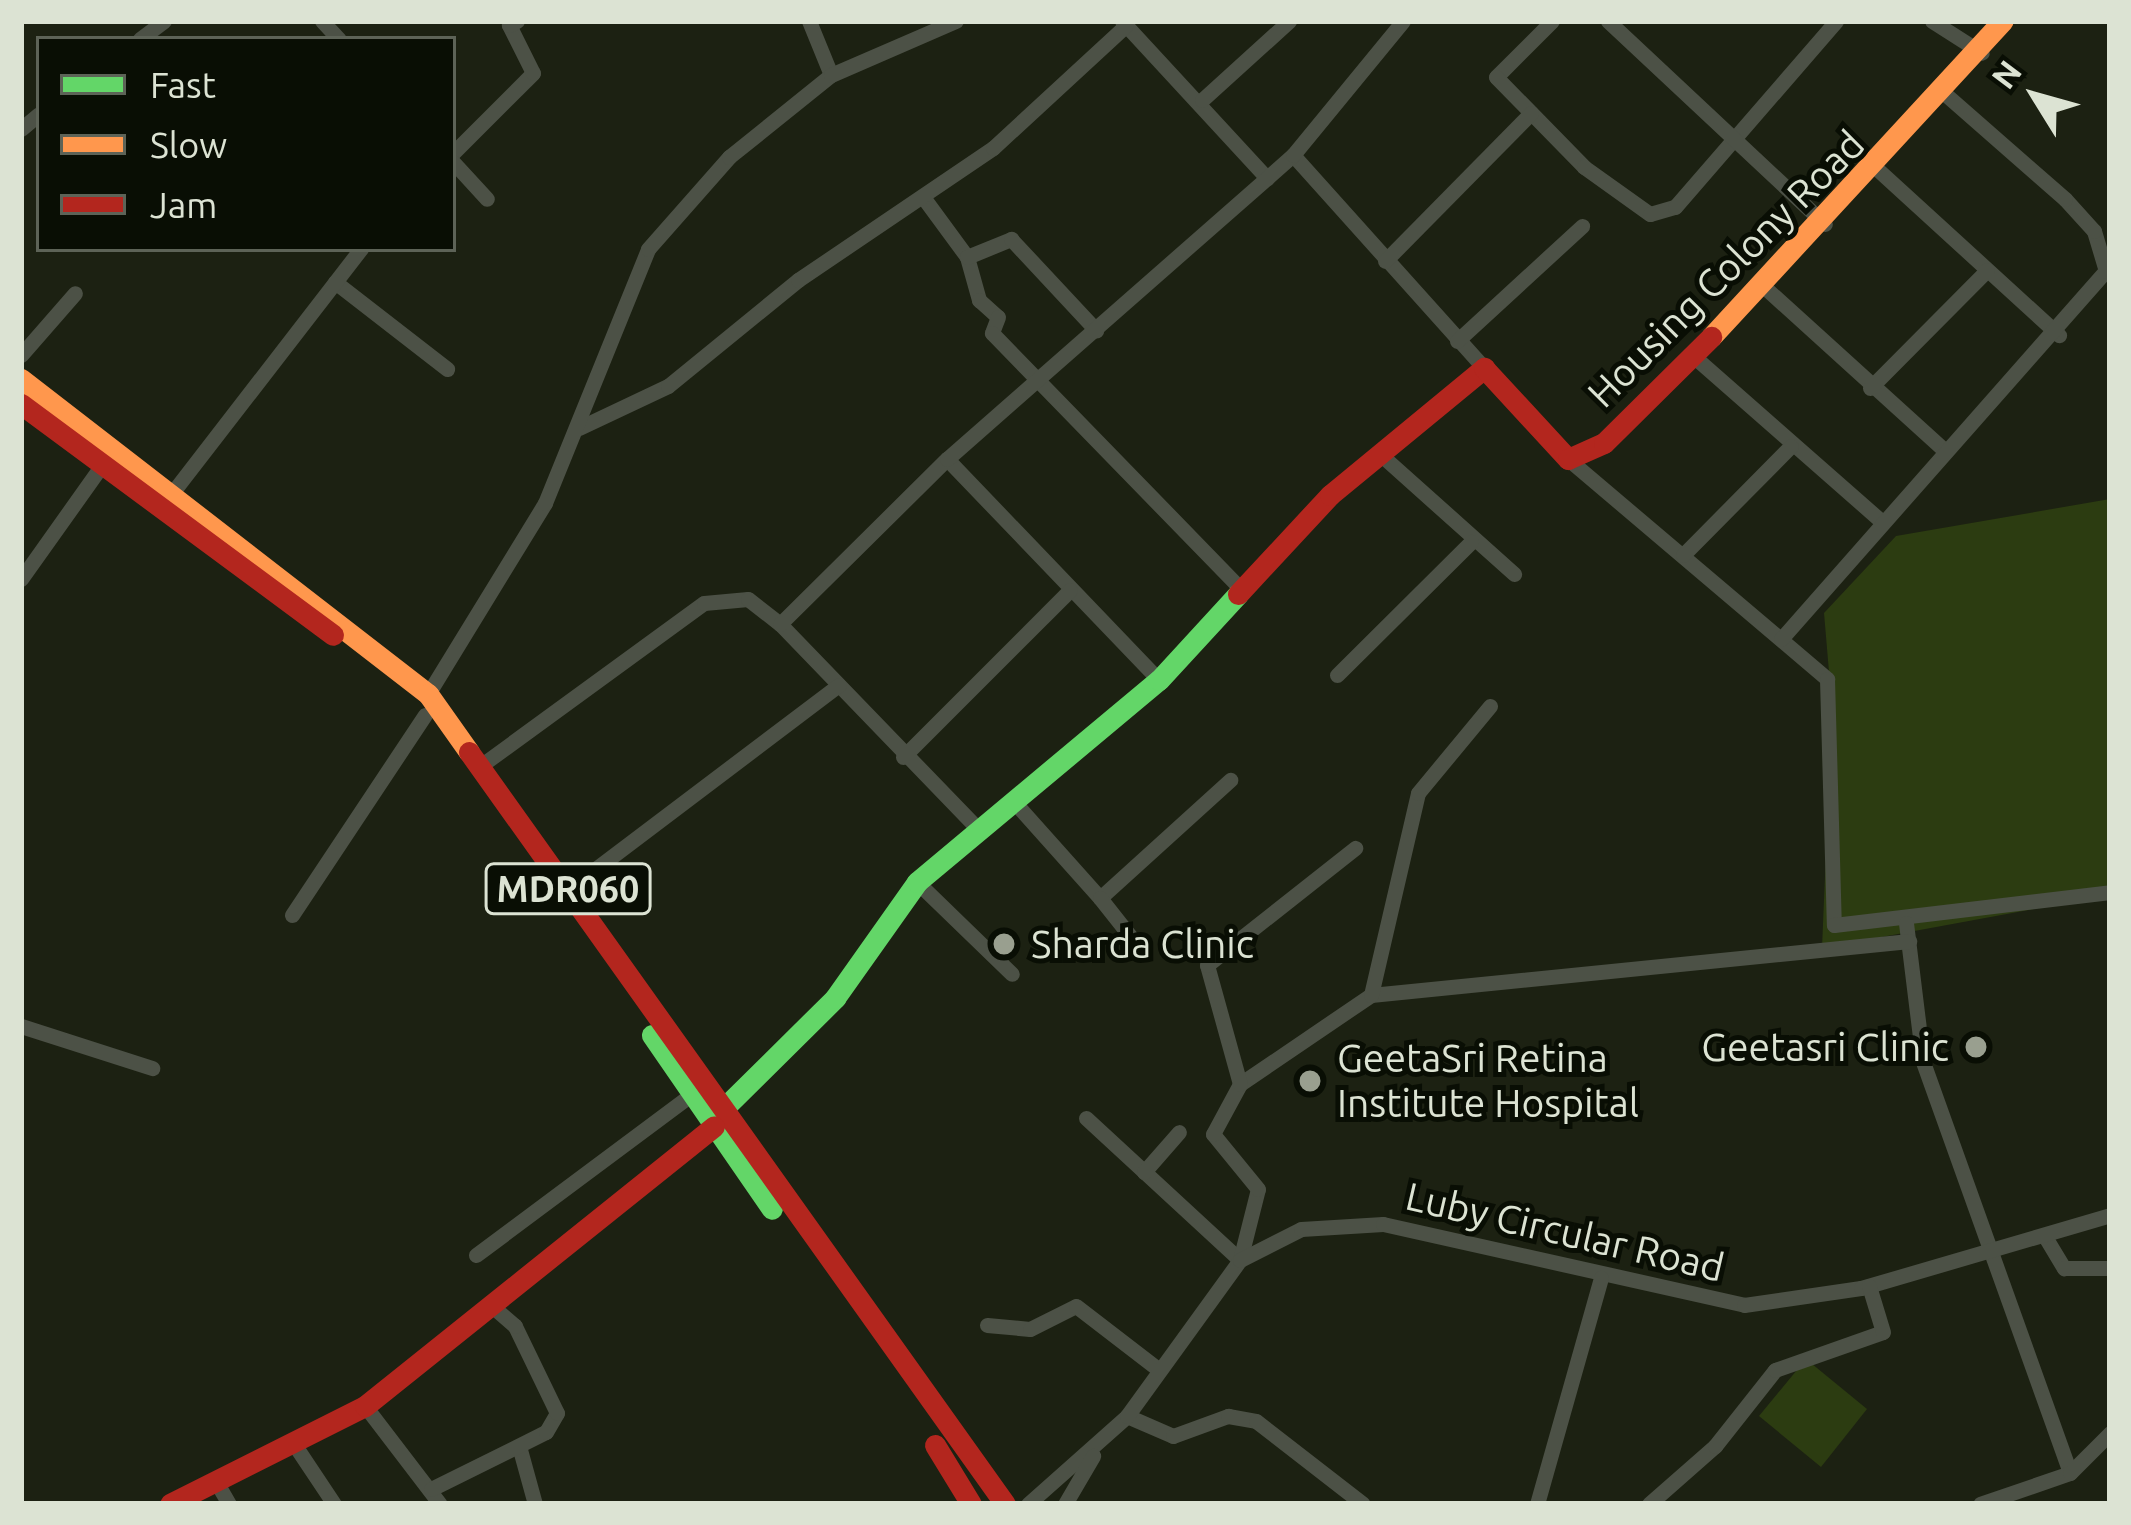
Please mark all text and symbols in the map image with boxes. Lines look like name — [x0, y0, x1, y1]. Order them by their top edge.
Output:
legend — [36, 36, 456, 252]
north arrow — [1975, 36, 2095, 156]
text: N — [1984, 53, 2028, 95]
text: Fast — [150, 64, 216, 105]
street label: Housing Colony Road — [1578, 121, 1874, 417]
text: Slow — [150, 124, 227, 165]
text: Jam — [150, 184, 217, 225]
road number: MDR060 — [484, 859, 652, 919]
place label: Sharda Clinic — [1031, 921, 1254, 967]
marker: Sharda Clinic — [988, 928, 1020, 960]
place label: Geetasri Clinic — [1701, 1024, 1949, 1070]
marker: Geetasri Clinic — [1960, 1031, 1992, 1063]
place label: GeetaSri Retina Institute Hospital — [1337, 1036, 1639, 1127]
marker: GeetaSri Retina Institute Hospital — [1294, 1065, 1326, 1097]
street label: Luby Circular Road — [1401, 1173, 1729, 1291]

